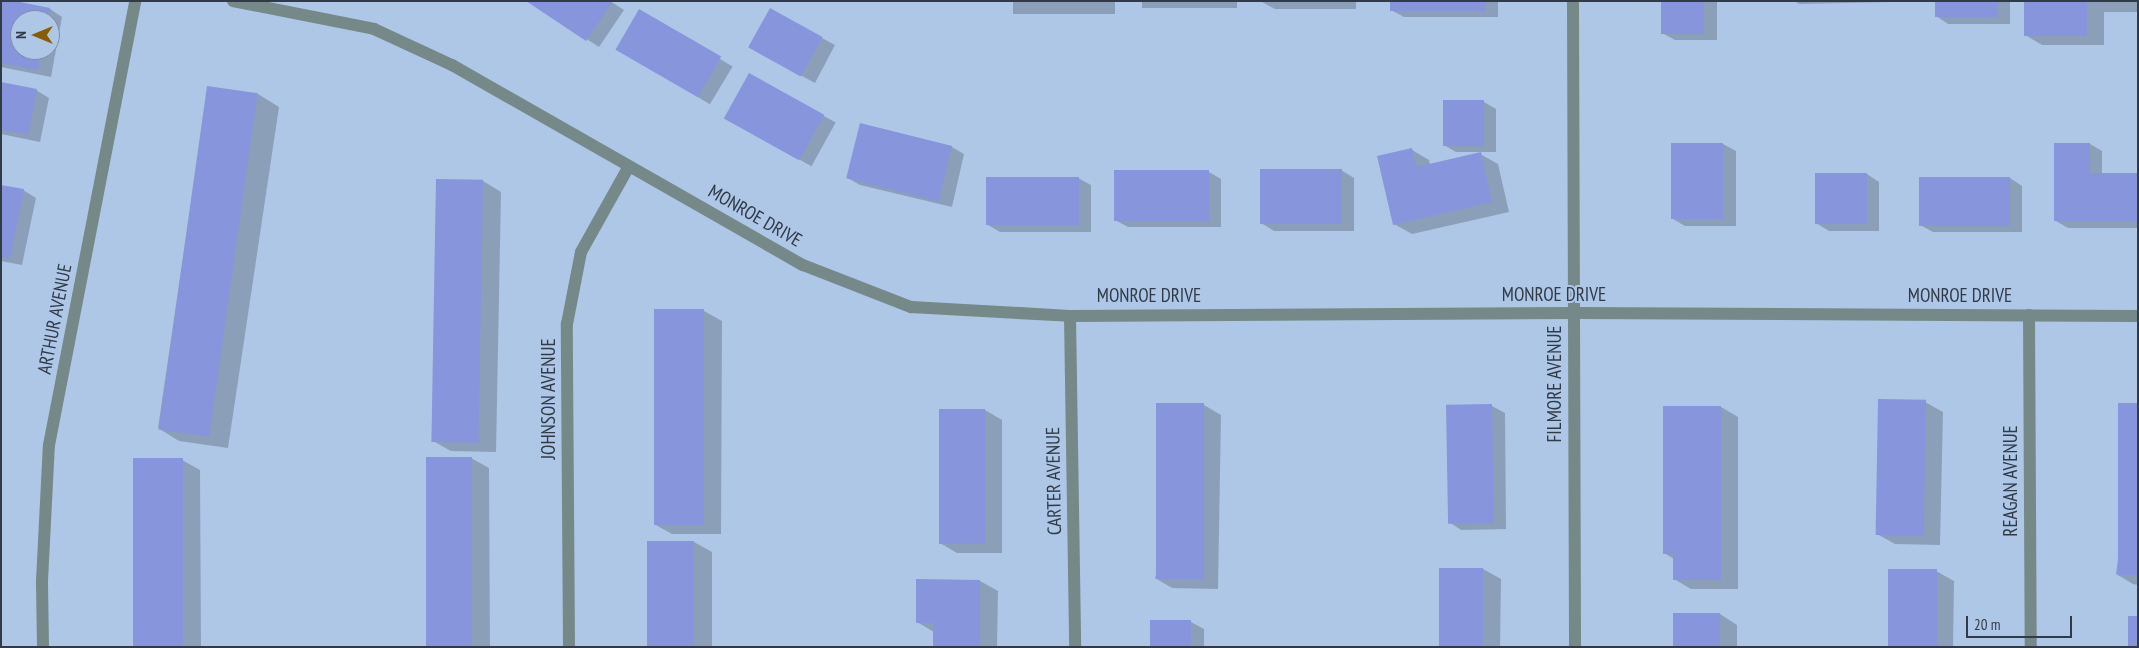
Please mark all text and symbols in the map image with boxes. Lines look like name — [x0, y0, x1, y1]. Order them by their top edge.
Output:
north arrow — [10, 10, 60, 60]
text: N — [12, 31, 30, 39]
street label: MONROE DRIVE — [704, 180, 806, 252]
street label: ARTHUR AVENUE — [33, 262, 77, 376]
street label: MONROE DRIVE — [1502, 284, 1606, 306]
street label: MONROE DRIVE — [1097, 285, 1201, 307]
street label: MONROE DRIVE — [1908, 285, 2012, 307]
street label: FILMORE AVENUE — [1544, 325, 1566, 443]
street label: JOHNSON AVENUE — [538, 338, 560, 460]
street label: REAGAN AVENUE — [2000, 425, 2022, 537]
street label: CARTER AVENUE — [1042, 426, 1066, 536]
scale bar — [1969, 606, 2075, 638]
text: 20 m — [1974, 615, 2000, 634]

